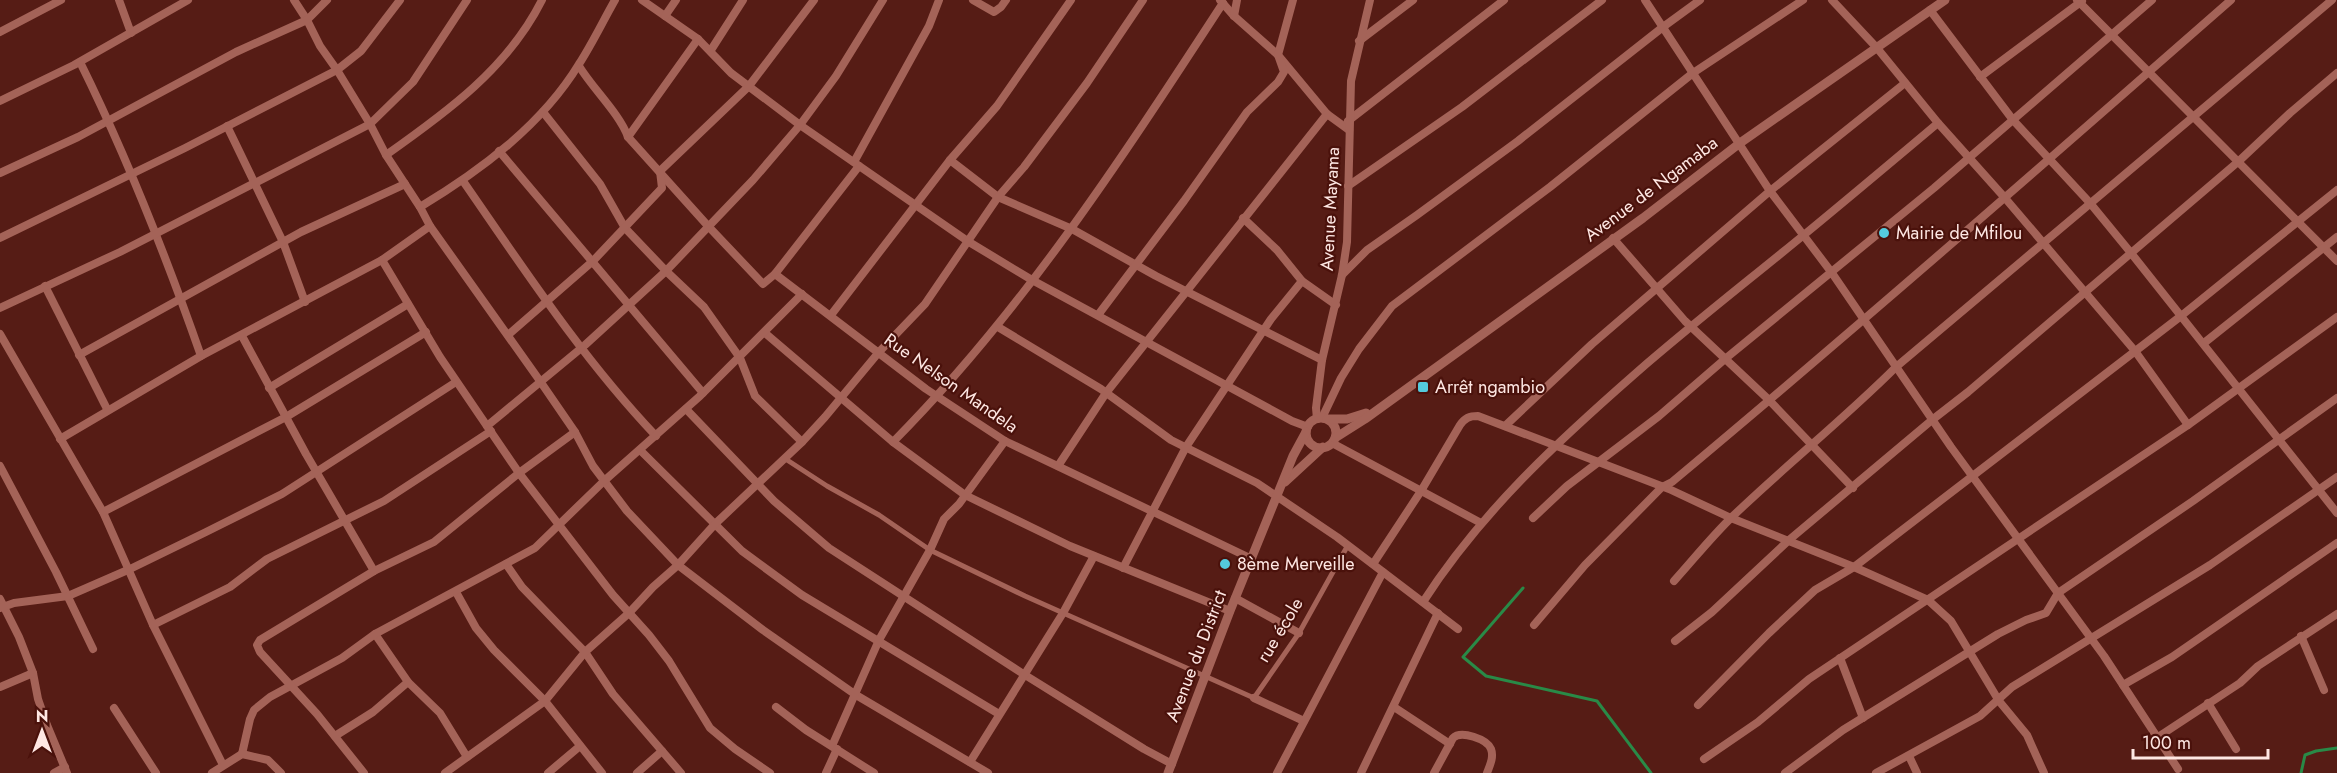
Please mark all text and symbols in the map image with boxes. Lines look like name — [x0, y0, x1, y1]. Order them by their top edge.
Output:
street label: Avenue de Ngamaba — [1579, 130, 1723, 248]
street label: Avenue Mayama — [1314, 146, 1346, 272]
place label: Mairie de Mfilou — [1896, 220, 2022, 246]
marker: Mairie de Mfilou — [1877, 226, 1891, 240]
street label: Rue Nelson Mandela — [879, 327, 1023, 439]
place label: Arrêt ngambio — [1435, 374, 1545, 400]
marker: Arrêt ngambio — [1416, 380, 1430, 394]
place label: 8ème Merveille — [1237, 551, 1355, 577]
marker: 8ème Merveille — [1218, 557, 1232, 571]
street label: Avenue du District — [1159, 586, 1233, 725]
street label: rue école — [1250, 593, 1310, 667]
north arrow — [12, 701, 72, 761]
text: N — [36, 705, 48, 728]
scale bar — [2133, 722, 2268, 760]
text: 100 m — [2142, 730, 2191, 756]

